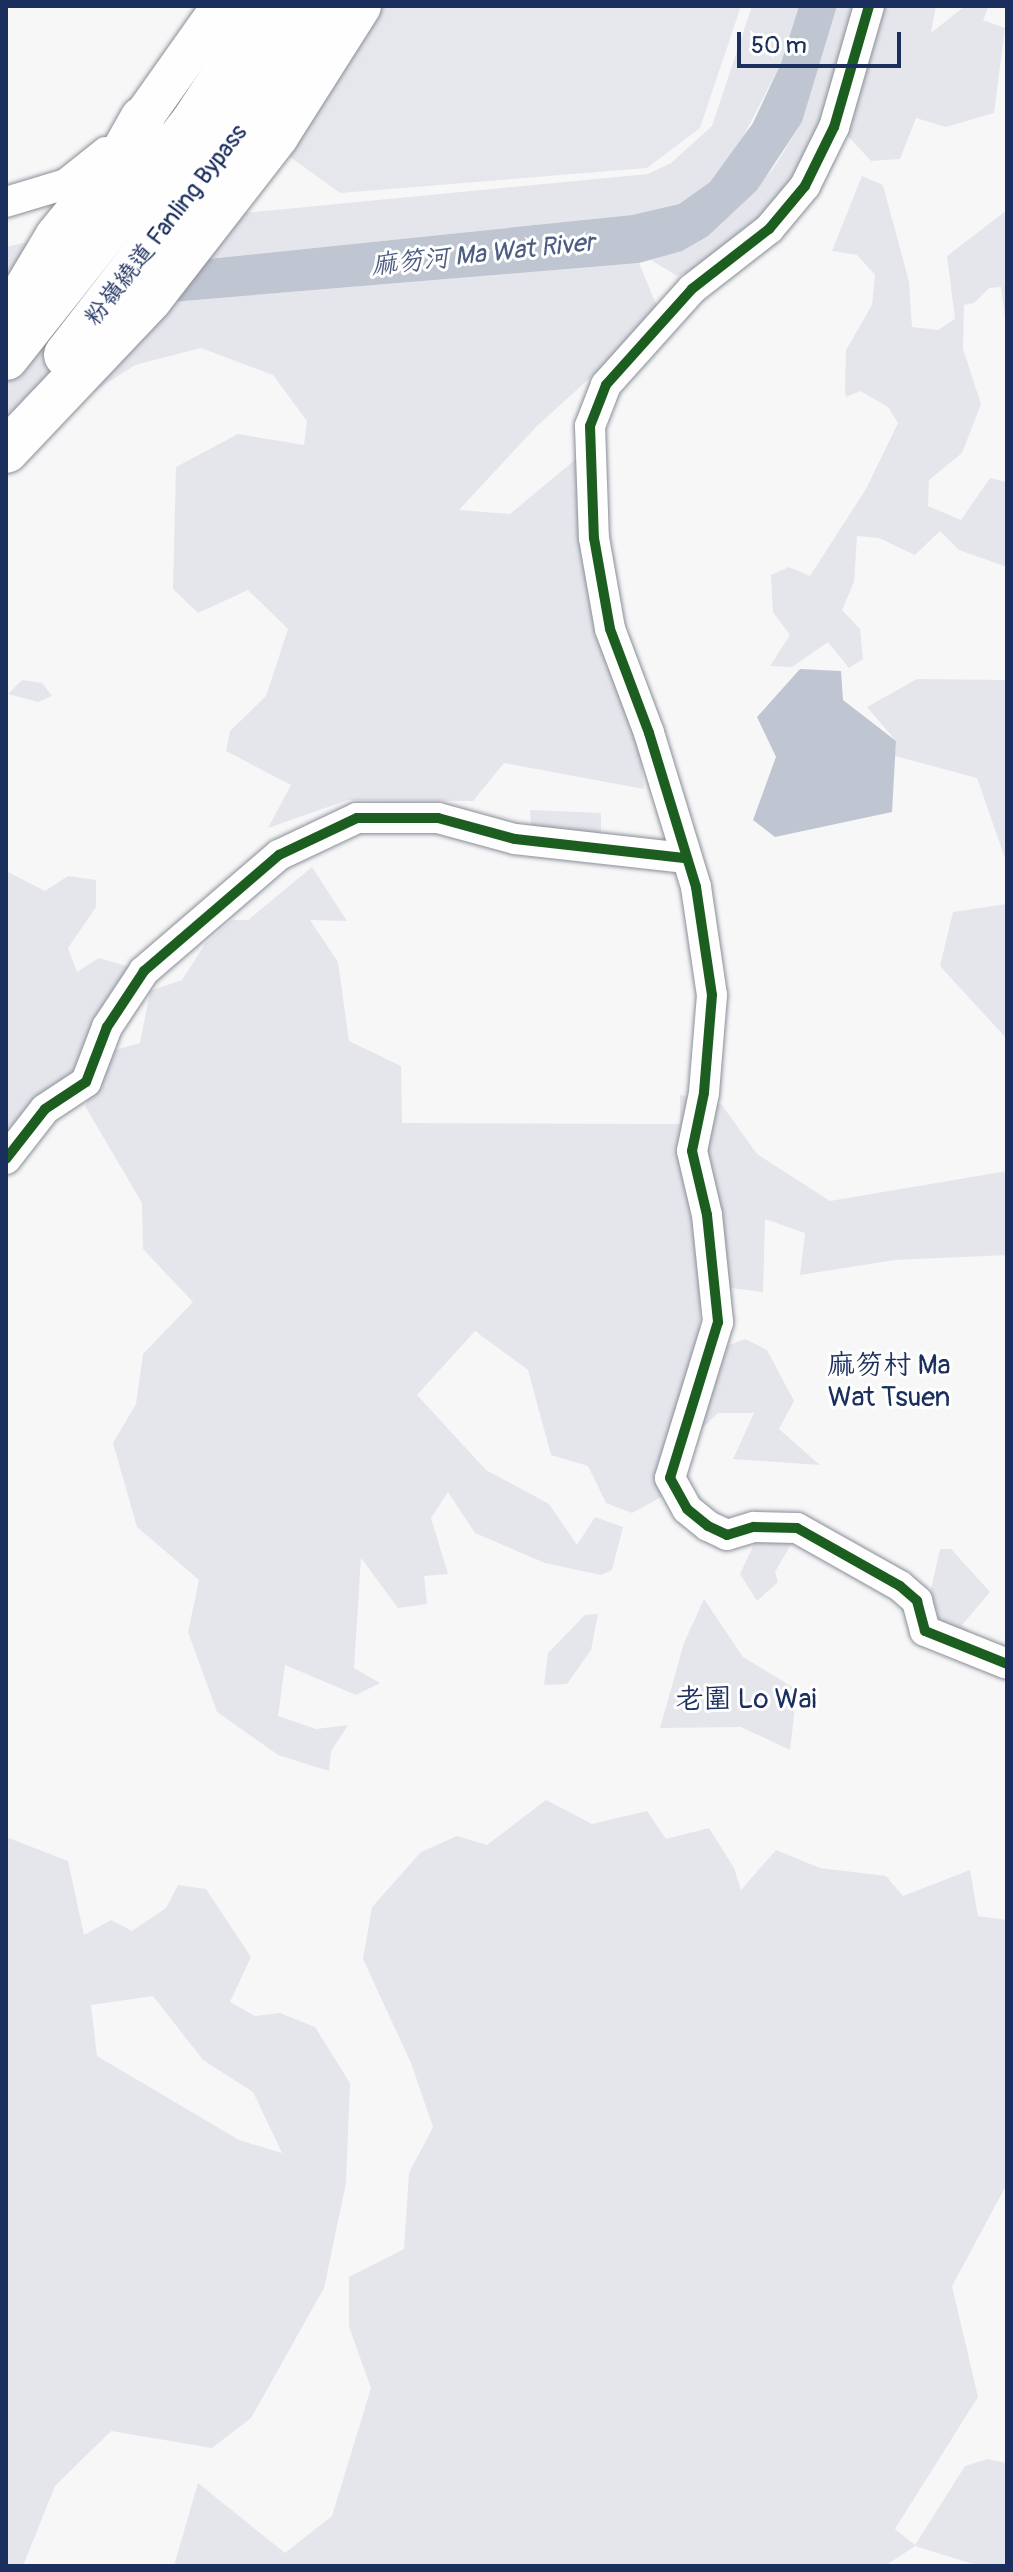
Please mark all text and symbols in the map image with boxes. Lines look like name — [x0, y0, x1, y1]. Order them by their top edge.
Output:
scale bar — [741, 16, 905, 66]
text: 50 m — [751, 31, 807, 60]
street label: 粉嶺繞道 Fanling Bypass — [79, 119, 253, 331]
water label: 麻笏河 Ma Wat River — [370, 228, 596, 282]
district label: 麻笏村 Ma Wat Tsuen — [819, 1349, 959, 1415]
district label: 老圍 Lo Wai — [676, 1683, 816, 1717]

